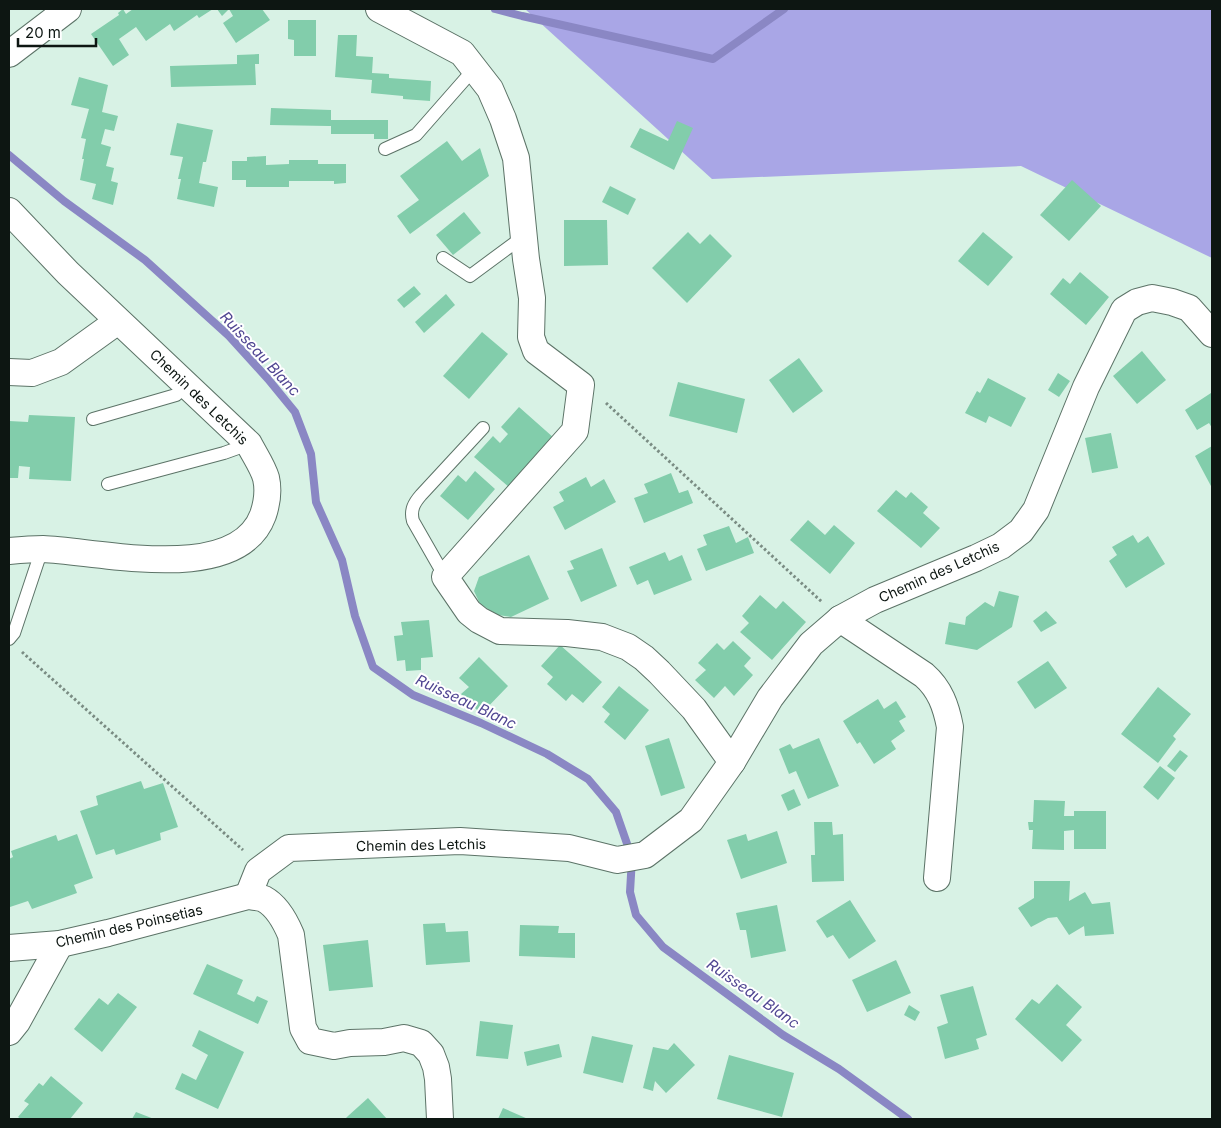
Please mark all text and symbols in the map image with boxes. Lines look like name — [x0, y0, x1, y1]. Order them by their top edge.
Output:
scale bar — [18, 15, 95, 47]
text: 20 m — [25, 23, 61, 42]
water label: Ruisseau Blanc — [216, 307, 305, 400]
street label: Chemin des Letchis — [147, 345, 252, 448]
street label: Chemin des Letchis — [876, 537, 1002, 606]
water label: Ruisseau Blanc — [413, 670, 520, 733]
street label: Chemin des Letchis — [356, 835, 486, 854]
street label: Chemin des Poinsetias — [54, 900, 204, 951]
water label: Ruisseau Blanc — [703, 955, 804, 1033]

